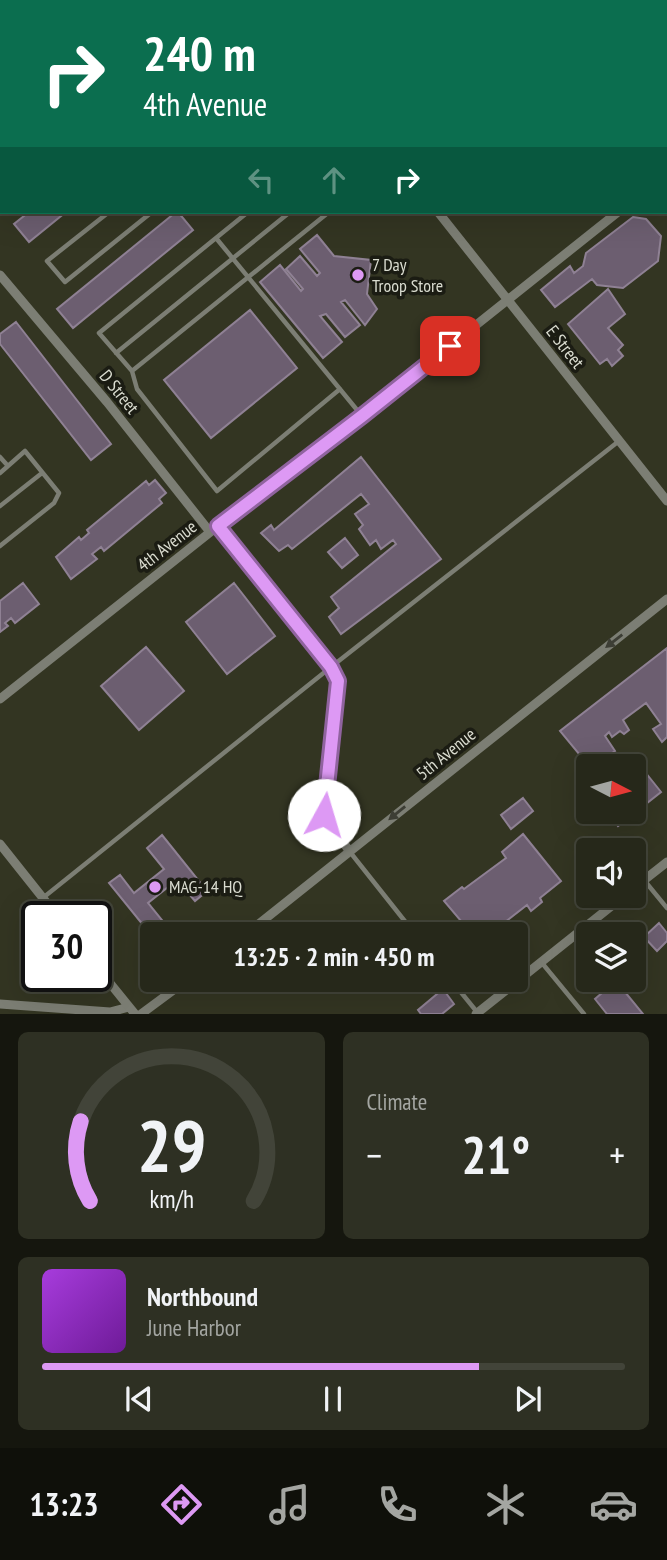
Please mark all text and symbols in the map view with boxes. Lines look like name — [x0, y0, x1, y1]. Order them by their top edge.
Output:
text: 240 m — [143, 21, 256, 85]
icon: right — [28, 28, 119, 119]
text: 4th Avenue — [143, 83, 267, 125]
icon: left — [242, 161, 280, 199]
icon: ahead — [315, 161, 353, 199]
icon: right — [388, 161, 426, 199]
place label: 7 Day Troop Store — [372, 253, 443, 297]
marker: 7 Day Troop Store — [350, 267, 366, 283]
pin — [420, 316, 480, 376]
street label: E Street — [541, 320, 590, 373]
icon: arrive — [431, 327, 469, 365]
street label: D Street — [95, 365, 144, 419]
street label: 4th Avenue — [132, 515, 201, 576]
one-way arrow — [605, 634, 623, 649]
street label: 5th Avenue — [411, 723, 480, 785]
north arrow — [576, 754, 646, 824]
map controls — [576, 754, 646, 992]
position arrow — [287, 778, 361, 852]
one-way arrow — [389, 806, 407, 821]
button: sound — [576, 838, 646, 908]
place label: MAG-14 HQ — [169, 875, 243, 898]
marker: MAG-14 HQ — [147, 879, 163, 895]
speed limit sign: 30 — [21, 901, 112, 992]
button: layers — [576, 922, 646, 992]
text: 13:25 · 2 min · 450 m — [234, 940, 434, 973]
text: Climate — [367, 1087, 427, 1116]
text: 29 — [136, 1098, 206, 1192]
text: 21° — [461, 1121, 530, 1188]
text: − — [367, 1130, 382, 1179]
text: + — [609, 1130, 625, 1179]
text: km/h — [149, 1183, 193, 1215]
text: Northbound — [147, 1280, 258, 1313]
text: June Harbor — [147, 1313, 241, 1342]
icon: previous — [120, 1380, 158, 1418]
icon: pause — [314, 1380, 352, 1418]
icon: next — [509, 1380, 547, 1418]
icon: directions — [157, 1480, 206, 1529]
icon: music — [265, 1480, 314, 1529]
icon: phone — [373, 1480, 422, 1529]
icon: climate — [481, 1480, 530, 1529]
icon: car — [589, 1480, 638, 1529]
text: 13:23 — [29, 1483, 99, 1525]

